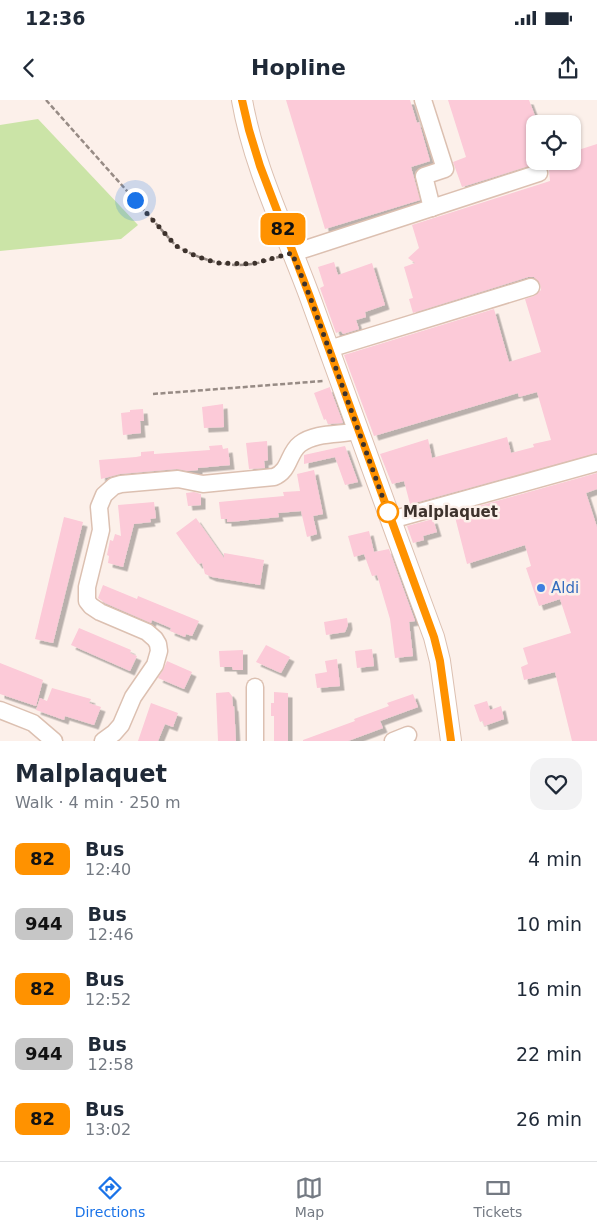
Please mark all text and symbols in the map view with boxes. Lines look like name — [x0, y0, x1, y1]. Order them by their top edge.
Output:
text: 12:36 — [25, 7, 85, 29]
icon: back — [15, 54, 43, 82]
icon: share — [554, 54, 582, 82]
text: Hopline — [251, 55, 346, 80]
map controls — [526, 115, 581, 170]
button: locate — [526, 115, 581, 170]
your location — [123, 188, 148, 213]
line badge: 82 — [260, 213, 306, 245]
text: 82 — [270, 218, 296, 239]
marker: Malplaquet — [377, 501, 399, 523]
place label: Malplaquet — [403, 503, 498, 521]
place label: Aldi — [551, 579, 579, 597]
marker: Aldi — [535, 582, 547, 594]
button: heart — [530, 758, 582, 810]
text: Malplaquet — [15, 760, 167, 788]
text: Walk · 4 min · 250 m — [15, 793, 180, 812]
text: Bus — [85, 838, 124, 860]
text: 82 — [30, 848, 55, 869]
text: 4 min — [528, 848, 582, 870]
text: 12:40 — [85, 860, 131, 879]
text: Bus — [88, 903, 127, 925]
text: 944 — [25, 913, 63, 934]
text: 10 min — [516, 913, 582, 935]
text: 12:46 — [88, 925, 134, 944]
text: Bus — [85, 968, 124, 990]
text: 82 — [30, 978, 55, 999]
text: 16 min — [516, 978, 582, 1000]
text: 12:52 — [85, 990, 131, 1009]
text: Bus — [88, 1033, 127, 1055]
text: 944 — [25, 1043, 63, 1064]
text: 22 min — [516, 1043, 582, 1065]
text: 12:58 — [88, 1055, 134, 1074]
text: Bus — [85, 1098, 124, 1120]
text: 82 — [30, 1108, 55, 1129]
text: 26 min — [516, 1108, 582, 1130]
text: 13:02 — [85, 1120, 131, 1139]
tab: Directions — [75, 1174, 145, 1220]
tab: Map — [295, 1174, 324, 1220]
tab: Tickets — [474, 1174, 522, 1220]

